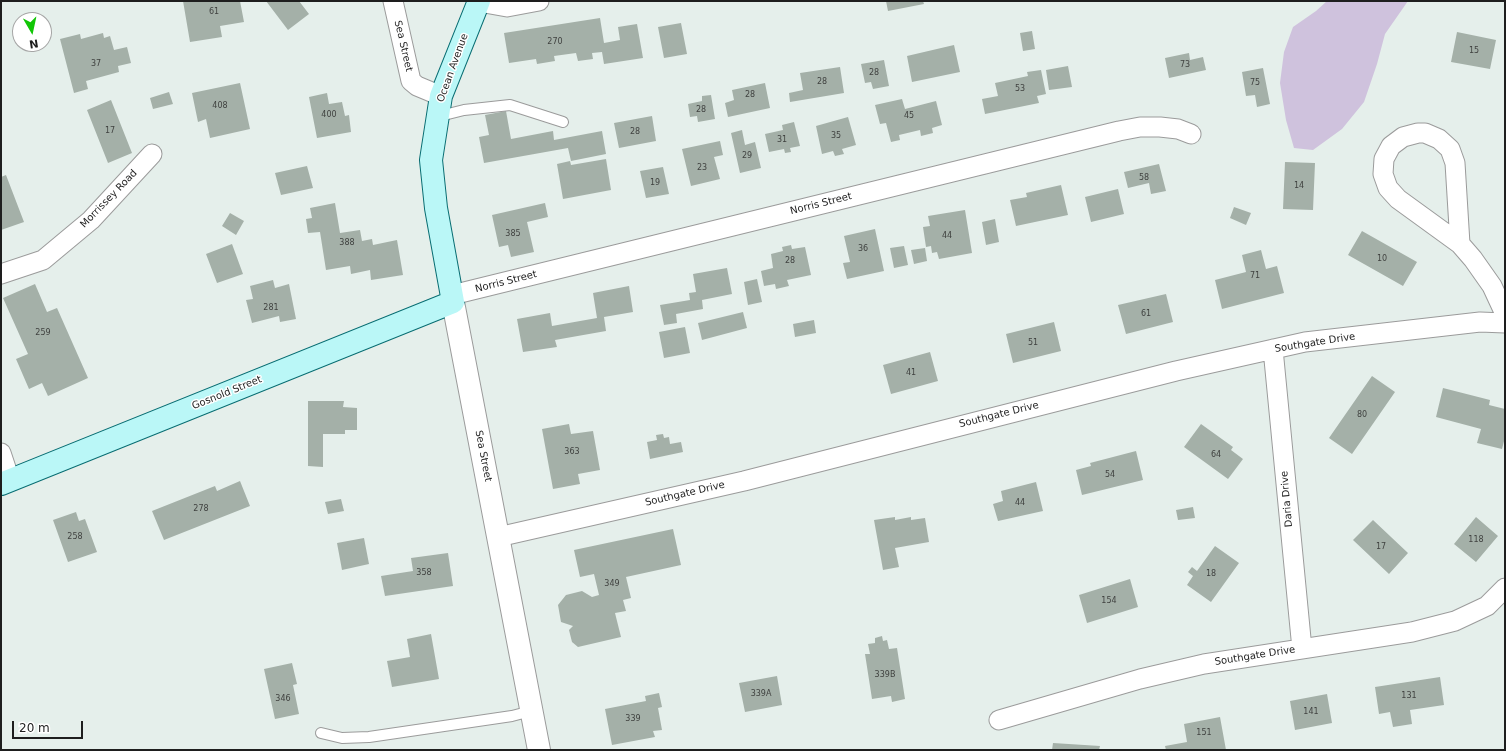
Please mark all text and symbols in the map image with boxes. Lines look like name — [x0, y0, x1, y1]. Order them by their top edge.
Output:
house number: 61 — [209, 7, 219, 17]
north arrow — [12, 12, 52, 52]
street label: Sea Street — [391, 19, 415, 73]
street label: Ocean Avenue — [435, 32, 471, 104]
text: N — [28, 36, 39, 50]
house number: 270 — [547, 37, 563, 47]
house number: 15 — [1469, 46, 1479, 56]
house number: 37 — [91, 59, 101, 69]
house number: 73 — [1180, 60, 1190, 70]
house number: 28 — [869, 68, 879, 78]
house number: 28 — [817, 77, 827, 87]
house number: 75 — [1250, 78, 1260, 88]
house number: 53 — [1015, 84, 1025, 94]
house number: 28 — [745, 90, 755, 100]
house number: 408 — [212, 101, 228, 111]
house number: 28 — [696, 105, 706, 115]
house number: 400 — [321, 110, 337, 120]
house number: 45 — [904, 111, 914, 121]
house number: 17 — [105, 126, 115, 136]
house number: 28 — [630, 127, 640, 137]
house number: 35 — [831, 131, 841, 141]
house number: 31 — [777, 135, 787, 145]
house number: 29 — [742, 151, 752, 161]
house number: 23 — [697, 163, 707, 173]
street label: Morrissey Road — [78, 167, 140, 231]
house number: 58 — [1139, 173, 1149, 183]
house number: 19 — [650, 178, 660, 188]
house number: 14 — [1294, 181, 1304, 191]
street label: Norris Street — [789, 191, 853, 217]
house number: 385 — [505, 229, 521, 239]
house number: 44 — [942, 231, 952, 241]
house number: 388 — [339, 238, 355, 248]
house number: 36 — [858, 244, 868, 254]
house number: 10 — [1377, 254, 1387, 264]
house number: 28 — [785, 256, 795, 266]
street label: Norris Street — [474, 269, 538, 295]
house number: 71 — [1250, 271, 1260, 281]
house number: 281 — [263, 303, 279, 313]
house number: 61 — [1141, 309, 1151, 319]
house number: 259 — [35, 328, 51, 338]
street label: Southgate Drive — [1274, 331, 1356, 355]
house number: 51 — [1028, 338, 1038, 348]
house number: 41 — [906, 368, 916, 378]
street label: Gosnold Street — [190, 374, 264, 412]
street label: Southgate Drive — [958, 399, 1040, 431]
house number: 80 — [1357, 410, 1367, 420]
street label: Sea Street — [472, 429, 494, 483]
house number: 363 — [564, 447, 580, 457]
house number: 64 — [1211, 450, 1221, 460]
house number: 54 — [1105, 470, 1115, 480]
street label: Daria Drive — [1279, 470, 1295, 528]
street label: Southgate Drive — [644, 479, 726, 509]
house number: 44 — [1015, 498, 1025, 508]
house number: 278 — [193, 504, 209, 514]
house number: 258 — [67, 532, 83, 542]
house number: 118 — [1468, 535, 1484, 545]
house number: 17 — [1376, 542, 1386, 552]
house number: 358 — [416, 568, 432, 578]
house number: 18 — [1206, 569, 1216, 579]
house number: 349 — [604, 579, 620, 589]
house number: 154 — [1101, 596, 1117, 606]
street label: Southgate Drive — [1214, 644, 1296, 668]
house number: 339B — [875, 670, 895, 680]
house number: 339A — [751, 689, 771, 699]
house number: 131 — [1401, 691, 1417, 701]
house number: 346 — [275, 694, 291, 704]
house number: 141 — [1303, 707, 1319, 717]
scale bar — [14, 713, 85, 739]
house number: 339 — [625, 714, 641, 724]
text: 20 m — [19, 721, 50, 735]
house number: 151 — [1196, 728, 1212, 738]

